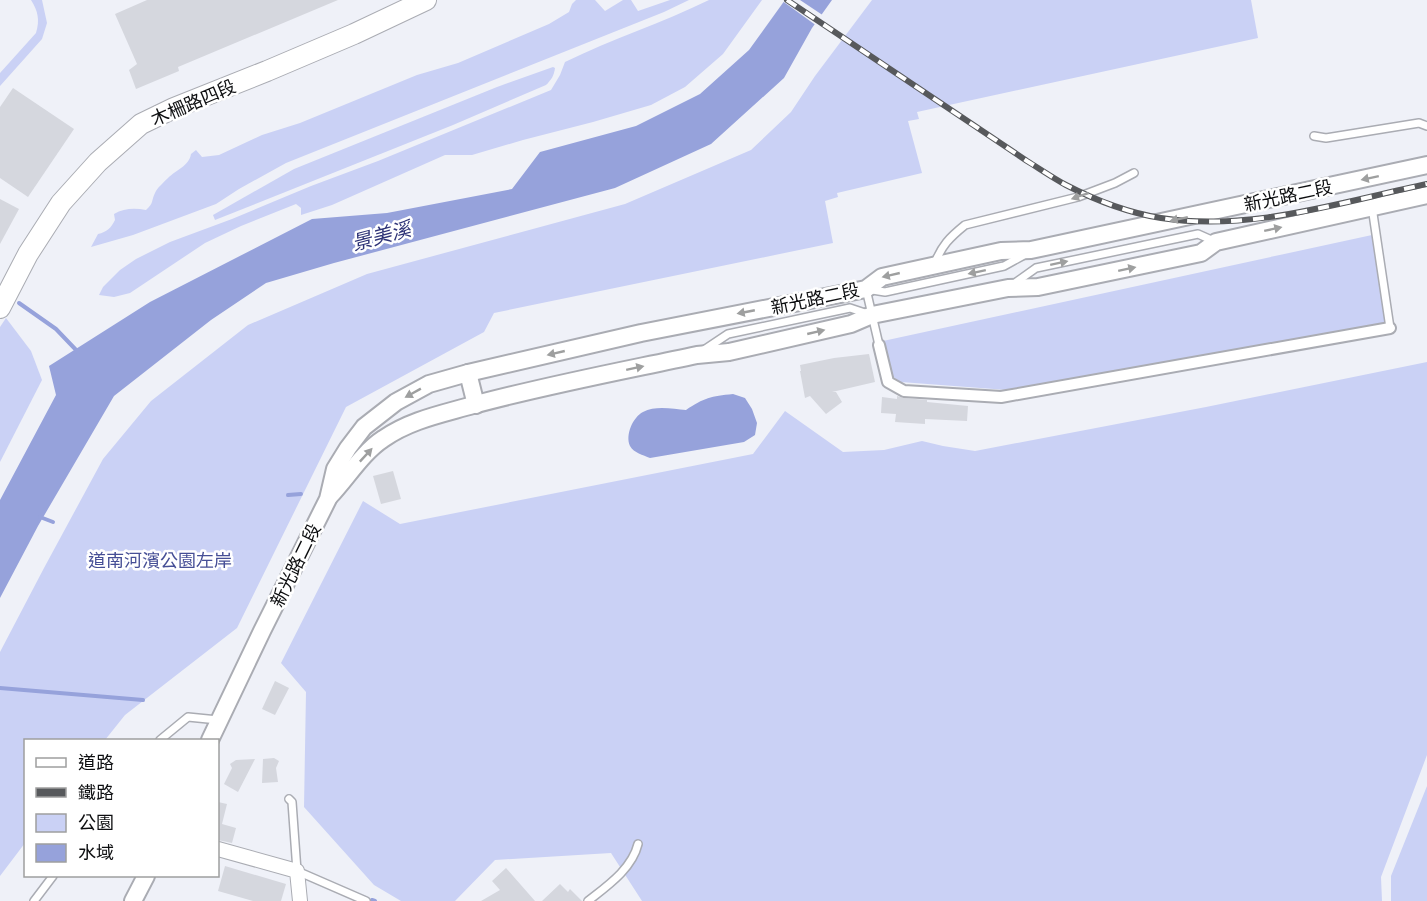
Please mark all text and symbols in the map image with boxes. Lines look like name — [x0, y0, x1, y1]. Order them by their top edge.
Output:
street label: 木柵路四段 — [147, 74, 239, 130]
one-way arrow — [1361, 173, 1379, 183]
street label: 新光路二段 — [1242, 175, 1334, 215]
one-way arrow — [1071, 191, 1089, 201]
water label: 景美溪 — [349, 215, 416, 254]
one-way arrow — [1170, 215, 1189, 224]
one-way arrow — [1264, 224, 1282, 234]
one-way arrow — [1050, 258, 1069, 268]
one-way arrow — [1118, 263, 1136, 273]
one-way arrow — [968, 267, 987, 277]
one-way arrow — [882, 271, 901, 281]
street label: 新光路二段 — [769, 278, 861, 318]
one-way arrow — [737, 308, 756, 317]
one-way arrow — [807, 327, 826, 336]
one-way arrow — [546, 348, 565, 358]
one-way arrow — [626, 363, 645, 372]
one-way arrow — [405, 387, 421, 398]
one-way arrow — [359, 448, 372, 463]
street label: 新光路二段 — [265, 520, 325, 610]
park label: 道南河濱公園左岸 — [88, 549, 232, 571]
legend — [24, 739, 219, 877]
text: 道路 — [78, 751, 114, 773]
text: 鐵路 — [78, 781, 114, 803]
text: 公園 — [78, 811, 114, 833]
text: 水域 — [78, 841, 114, 863]

